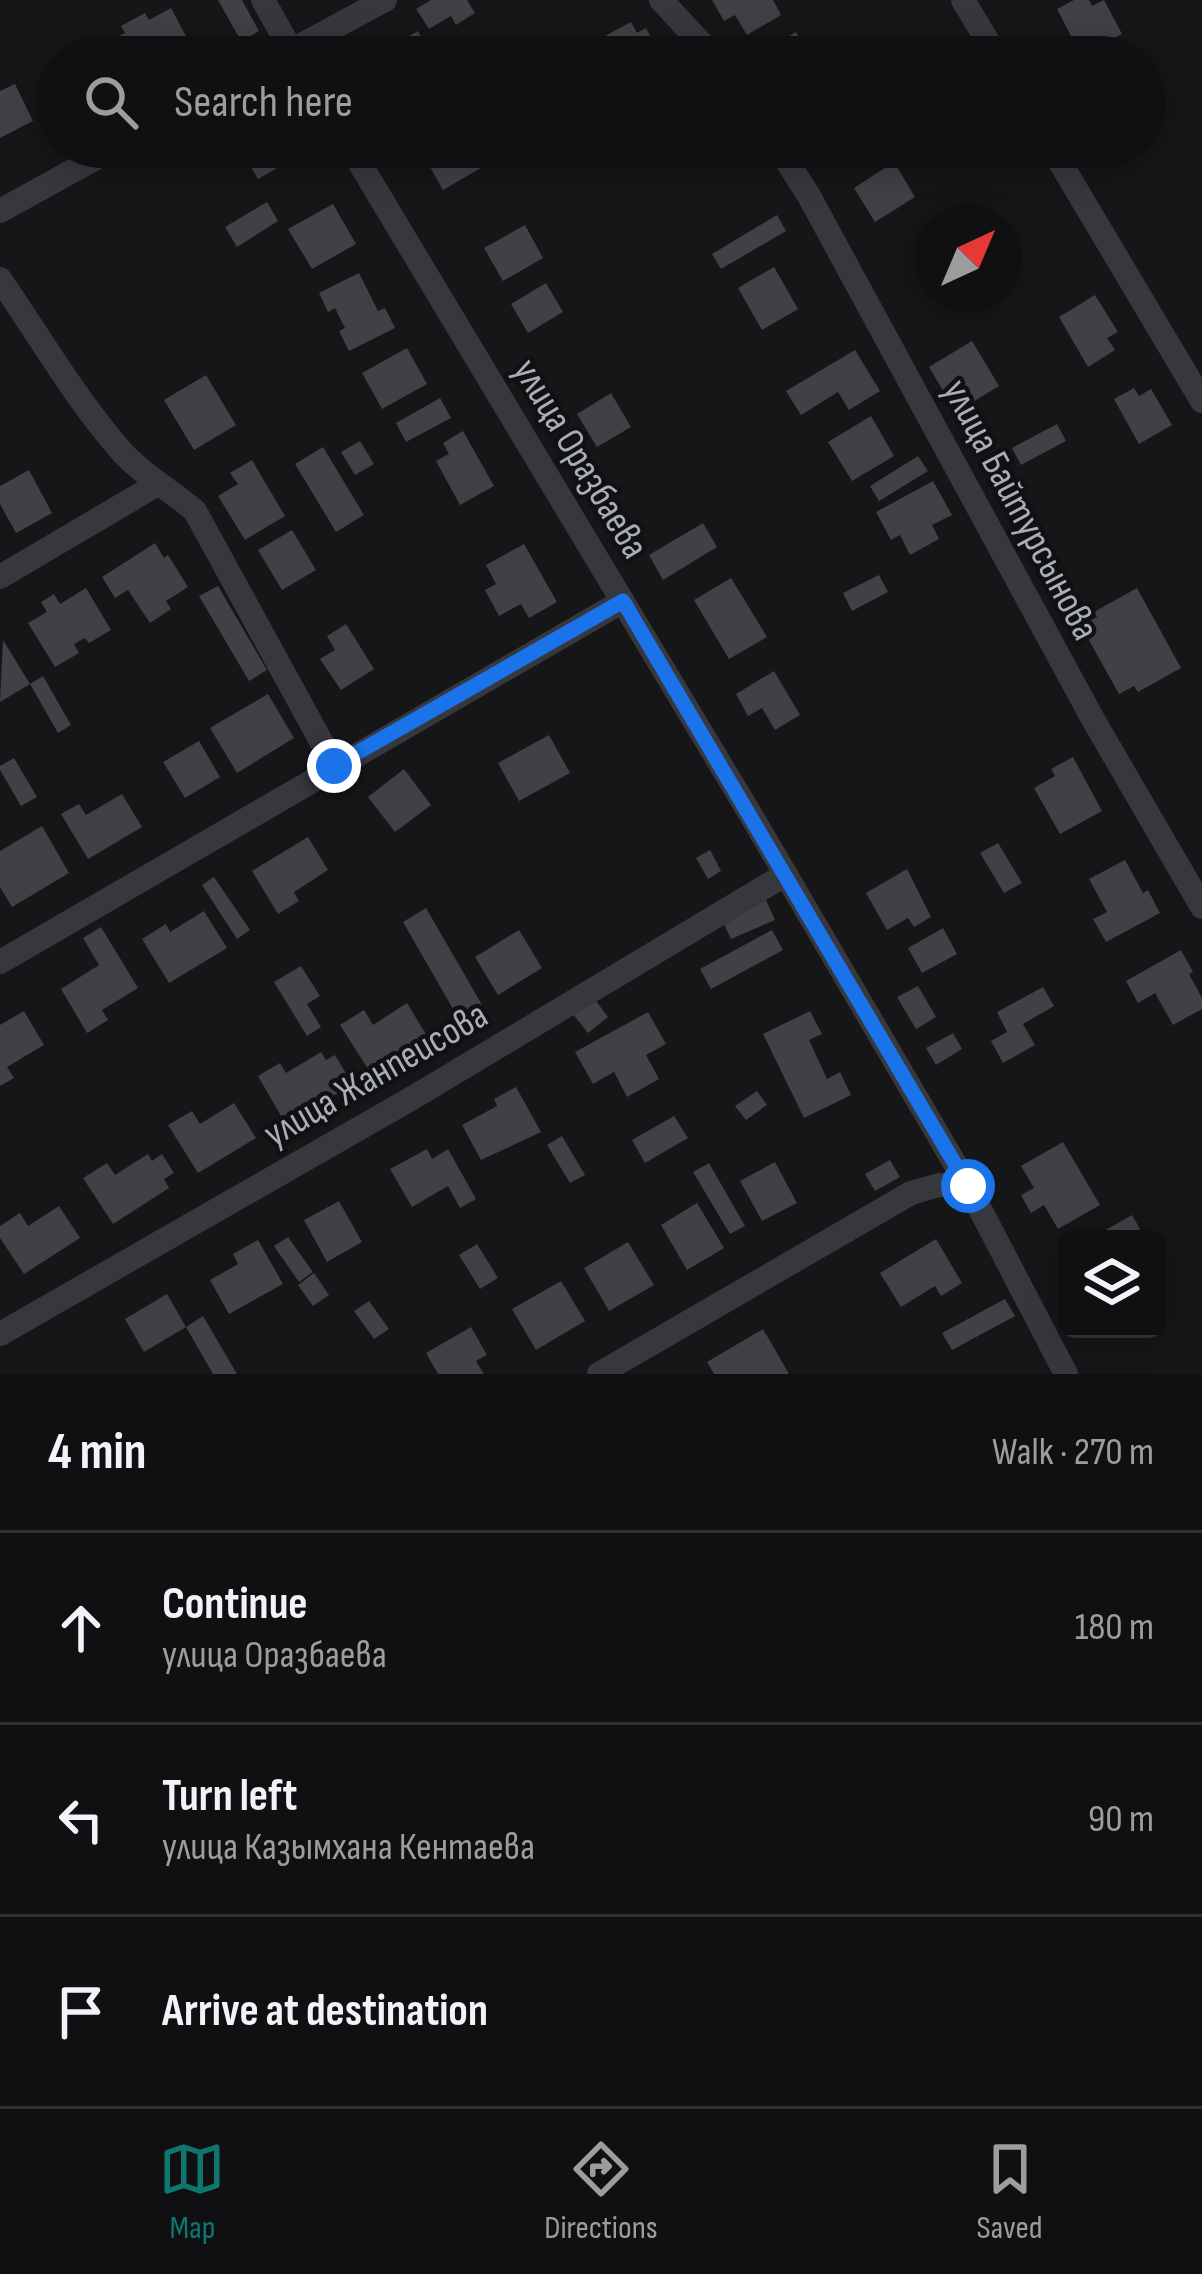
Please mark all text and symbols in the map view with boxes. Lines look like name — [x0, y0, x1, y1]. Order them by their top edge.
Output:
search box — [36, 36, 1166, 168]
icon: search — [78, 69, 144, 135]
text: Search here — [174, 75, 353, 130]
north arrow — [914, 204, 1022, 312]
street label: улица Оразбаева — [502, 351, 658, 567]
street label: улица Байтурсынова — [932, 372, 1108, 648]
route end — [307, 739, 361, 793]
street label: улица Жанпеисова — [256, 992, 496, 1158]
route start — [941, 1159, 995, 1213]
map controls — [1058, 1230, 1166, 1338]
button: layers — [1058, 1230, 1166, 1338]
text: 4 min — [48, 1422, 147, 1483]
text: Walk · 270 m — [992, 1429, 1154, 1476]
text: Continue — [162, 1577, 308, 1632]
icon: ahead — [48, 1595, 114, 1661]
text: 180 m — [1075, 1604, 1154, 1651]
text: улица Оразбаева — [162, 1632, 387, 1679]
text: Turn left — [162, 1769, 297, 1824]
icon: left — [48, 1787, 114, 1853]
text: 90 m — [1088, 1796, 1154, 1843]
text: улица Казымхана Кентаева — [162, 1824, 535, 1871]
icon: arrive — [48, 1979, 114, 2045]
text: Arrive at destination — [162, 1984, 488, 2039]
tab: Map — [159, 2136, 225, 2248]
tab: Directions — [544, 2136, 658, 2248]
tab: Saved — [976, 2136, 1043, 2248]

